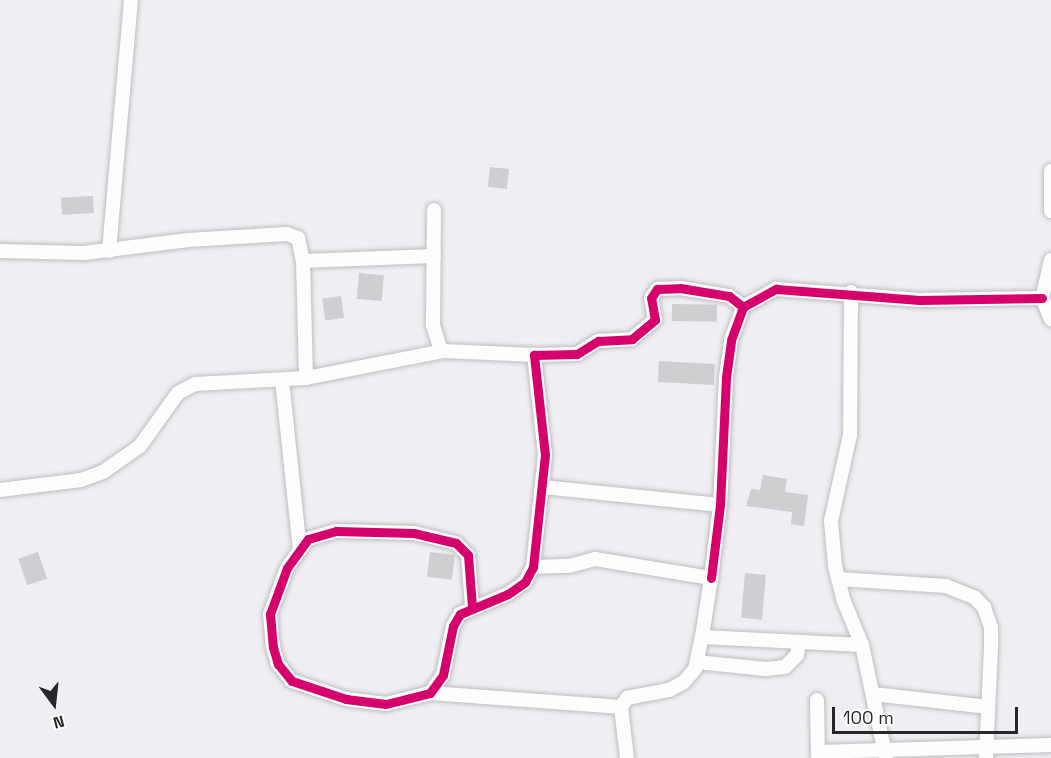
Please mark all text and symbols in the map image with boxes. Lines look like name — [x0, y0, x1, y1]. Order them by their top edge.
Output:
north arrow — [24, 674, 84, 734]
scale bar — [835, 695, 1021, 733]
text: 100 m — [843, 706, 894, 729]
text: N — [51, 710, 67, 733]

